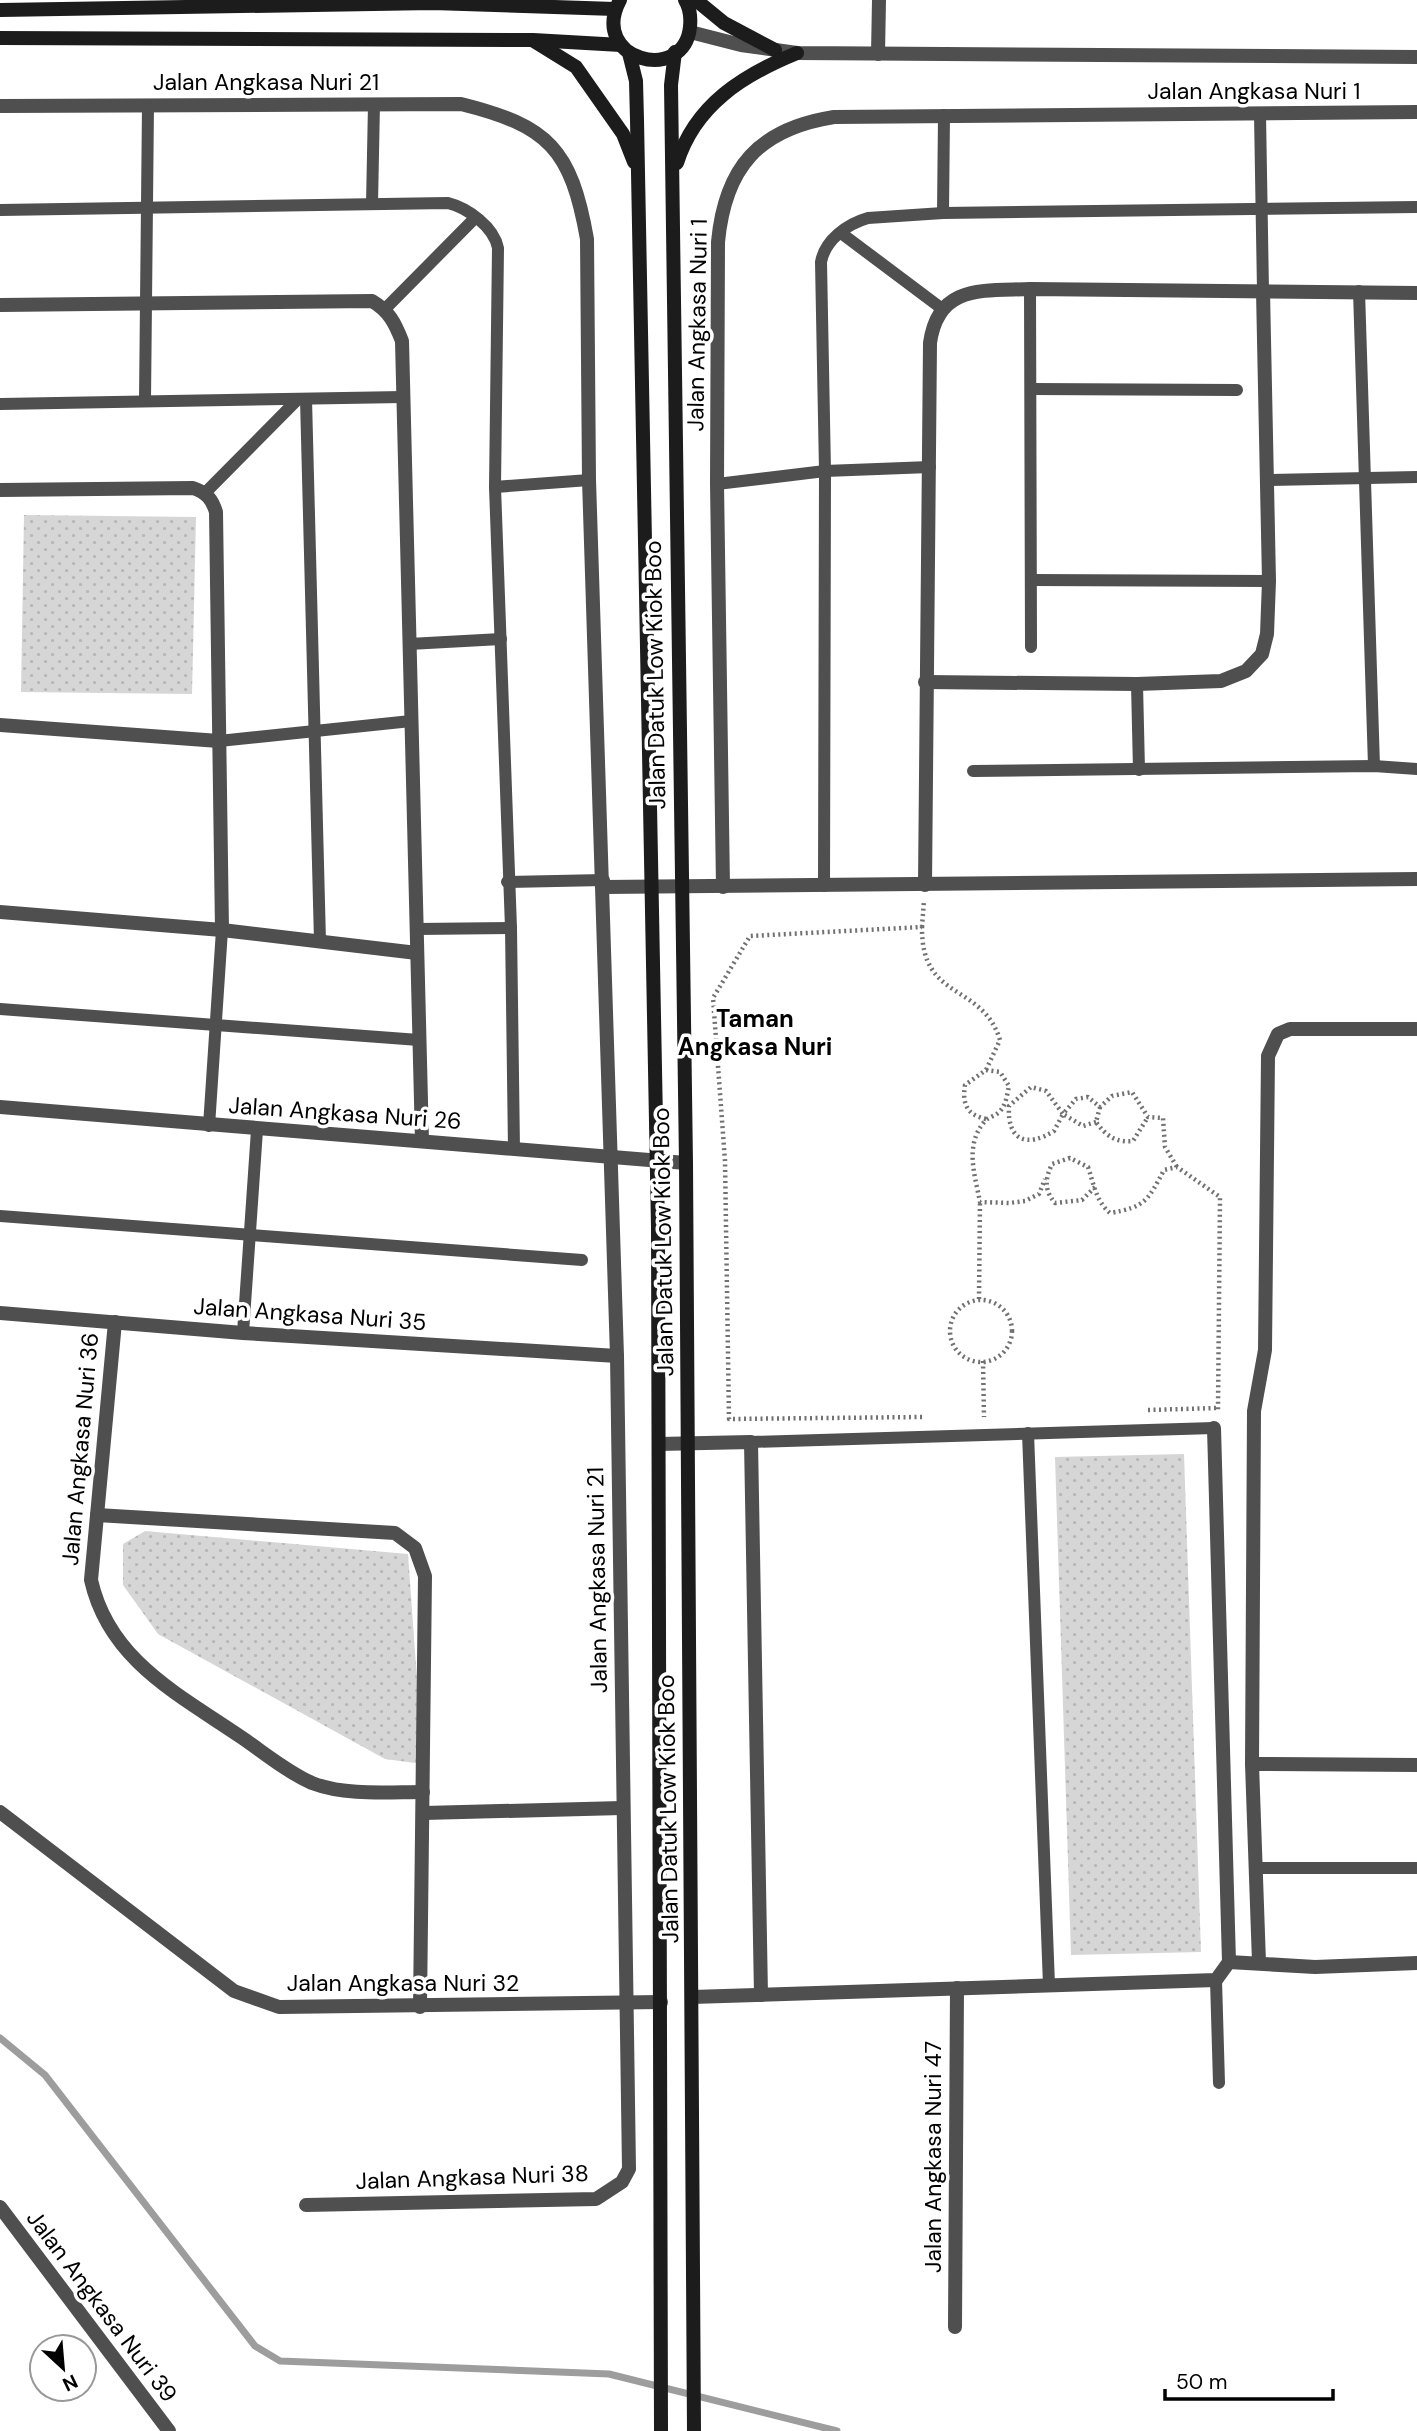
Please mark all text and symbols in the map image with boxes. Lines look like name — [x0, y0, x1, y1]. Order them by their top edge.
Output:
street label: Jalan Angkasa Nuri 21 — [153, 67, 379, 97]
street label: Jalan Angkasa Nuri 1 — [1148, 76, 1360, 106]
street label: Jalan Angkasa Nuri 1 — [680, 218, 714, 432]
street label: Jalan Datuk Low Kiok Boo — [638, 540, 672, 810]
district label: Taman Angkasa Nuri — [678, 1003, 832, 1062]
street label: Jalan Angkasa Nuri 26 — [228, 1090, 462, 1136]
street label: Jalan Datuk Low Kiok Boo — [646, 1107, 680, 1377]
street label: Jalan Angkasa Nuri 35 — [193, 1291, 427, 1337]
street label: Jalan Angkasa Nuri 36 — [55, 1331, 105, 1567]
street label: Jalan Angkasa Nuri 21 — [580, 1467, 614, 1693]
street label: Jalan Datuk Low Kiok Boo — [651, 1674, 685, 1944]
street label: Jalan Angkasa Nuri 32 — [287, 1968, 519, 1998]
street label: Jalan Angkasa Nuri 47 — [918, 2041, 948, 2273]
street label: Jalan Angkasa Nuri 38 — [355, 2158, 589, 2196]
street label: Jalan Angkasa Nuri 39 — [21, 2205, 183, 2407]
north arrow — [28, 2333, 98, 2403]
scale bar — [1165, 2358, 1333, 2402]
text: 50 m — [1176, 2368, 1227, 2396]

